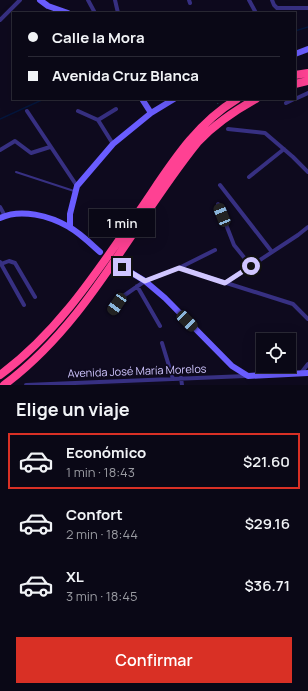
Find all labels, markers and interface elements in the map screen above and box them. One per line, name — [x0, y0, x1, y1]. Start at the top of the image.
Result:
text: Calle la Mora — [52, 27, 145, 48]
text: Avenida Cruz Blanca — [52, 65, 199, 86]
car — [212, 202, 232, 228]
callout: 1 min — [89, 209, 155, 237]
text: 1 min — [107, 214, 138, 232]
route start — [242, 257, 260, 275]
route end — [113, 258, 131, 276]
car — [105, 291, 129, 317]
car — [174, 308, 200, 334]
map controls — [256, 333, 296, 373]
button: locate — [256, 333, 296, 373]
street label: Avenida José María Morelos — [67, 361, 207, 380]
text: Elige un viaje — [16, 397, 130, 421]
text: Económico — [66, 442, 146, 463]
icon: car — [18, 443, 54, 479]
text: $21.60 — [243, 451, 290, 472]
text: 1 min · 18:43 — [66, 463, 135, 481]
text: Confort — [66, 504, 123, 525]
icon: car — [18, 505, 54, 541]
text: $29.16 — [245, 513, 290, 534]
text: 2 min · 18:44 — [66, 525, 138, 543]
text: XL — [66, 566, 84, 587]
icon: car — [18, 567, 54, 603]
text: $36.71 — [244, 575, 290, 596]
text: 3 min · 18:45 — [66, 587, 137, 605]
button: Confirmar — [16, 637, 292, 683]

